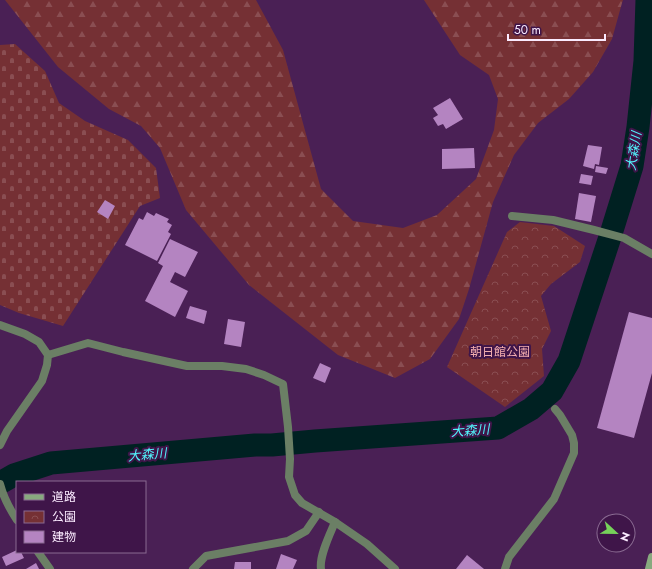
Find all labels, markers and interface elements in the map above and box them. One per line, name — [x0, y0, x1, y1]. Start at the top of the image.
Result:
scale bar — [508, 16, 605, 42]
text: 50 m — [514, 21, 541, 39]
water label: 大森川 — [621, 128, 646, 172]
park label: 朝日館公園 — [470, 343, 530, 361]
water label: 大森川 — [450, 420, 492, 441]
water label: 大森川 — [127, 443, 169, 466]
legend — [16, 481, 146, 553]
text: 道路 — [52, 488, 76, 506]
text: 公園 — [52, 508, 76, 526]
north arrow — [596, 513, 636, 553]
text: 建物 — [52, 528, 76, 546]
text: N — [616, 530, 634, 544]

